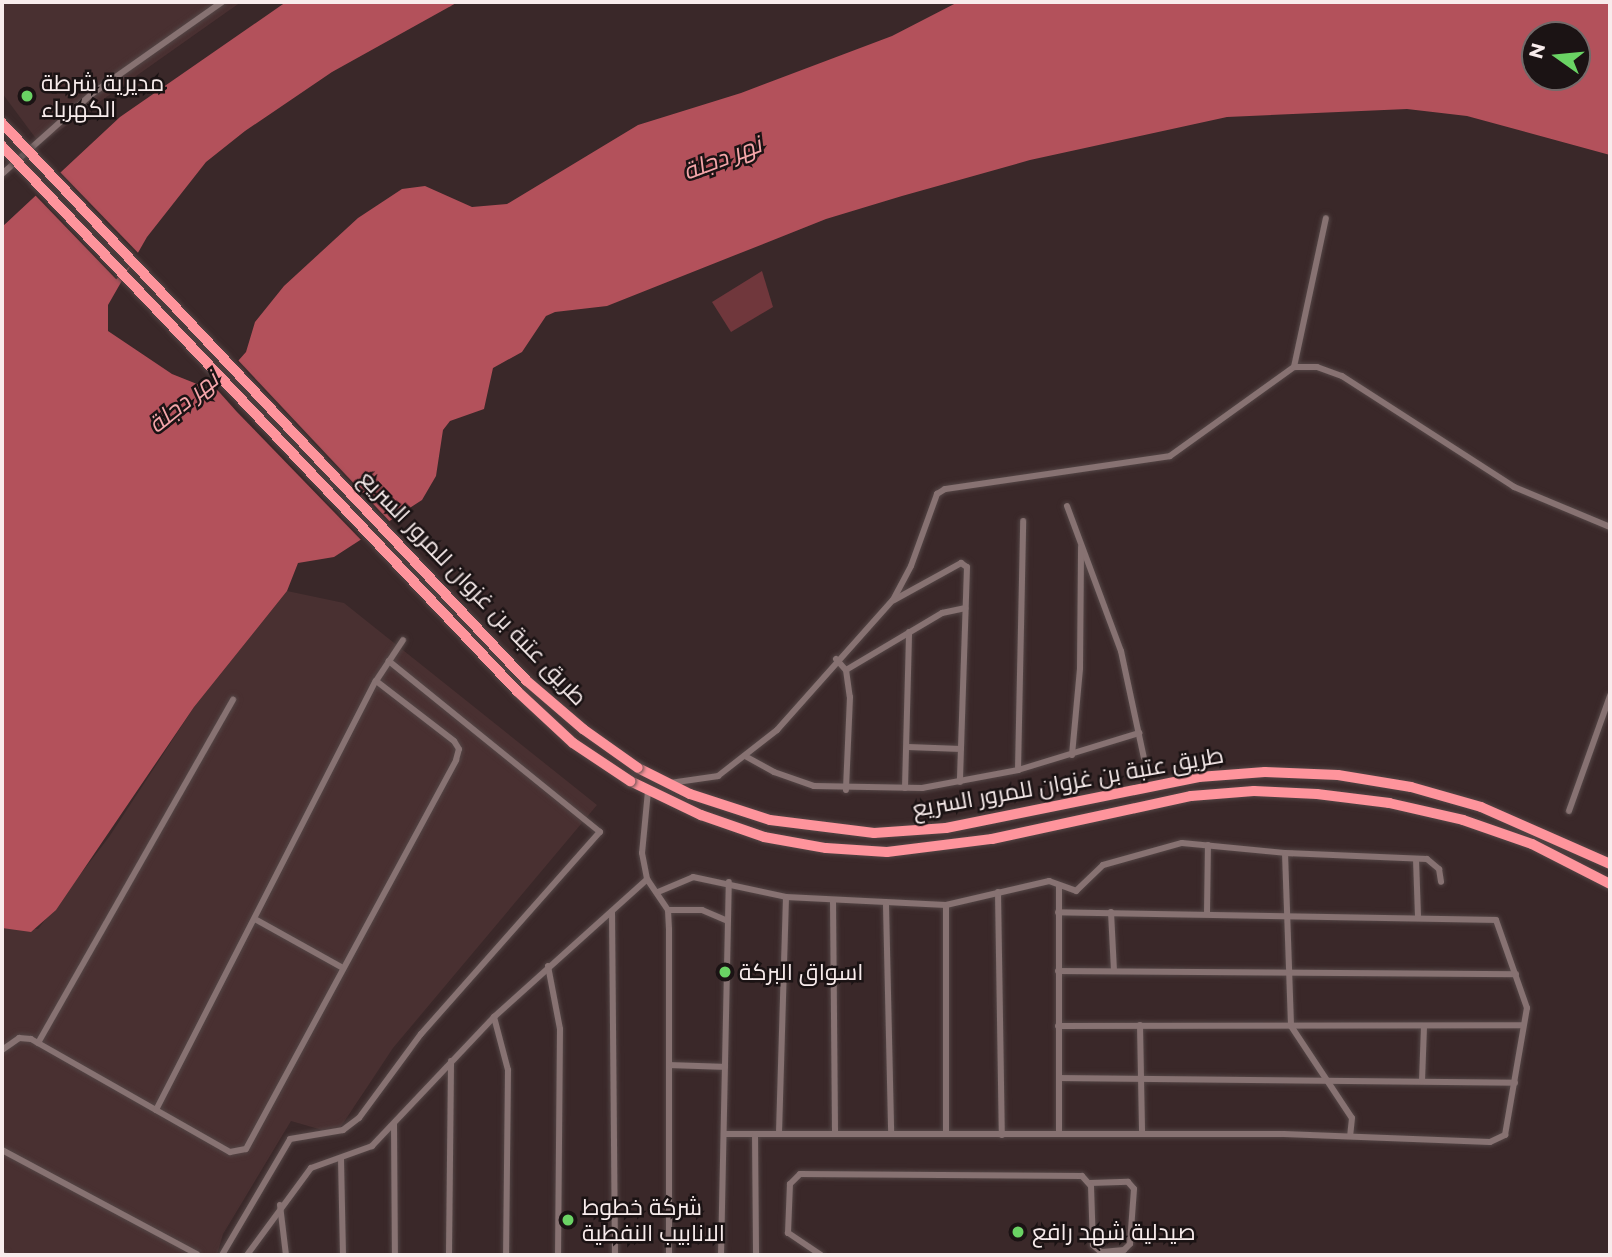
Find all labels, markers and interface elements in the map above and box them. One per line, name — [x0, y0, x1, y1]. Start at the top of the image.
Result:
north arrow — [1521, 21, 1591, 91]
text: N — [1524, 41, 1550, 61]
place label: مديرية شرطة الكهرباء — [41, 69, 164, 123]
marker: مديرية شرطة الكهرباء — [19, 88, 35, 104]
water label: نهر دجلة — [679, 130, 765, 186]
water label: نهر دجلة — [142, 365, 224, 439]
street label: طريق عتبة بن غزوان للمرور السريع — [353, 465, 593, 711]
street label: طريق عتبة بن غزوان للمرور السريع — [910, 741, 1226, 823]
place label: اسواق البركة — [739, 958, 863, 986]
marker: اسواق البركة — [717, 964, 733, 980]
place label: شركة خطوط الانابيب النفطية — [582, 1193, 725, 1247]
marker: شركة خطوط الانابيب النفطية — [560, 1212, 576, 1228]
place label: صيدلية شهد رافع — [1032, 1218, 1196, 1246]
marker: صيدلية شهد رافع — [1010, 1224, 1026, 1240]

